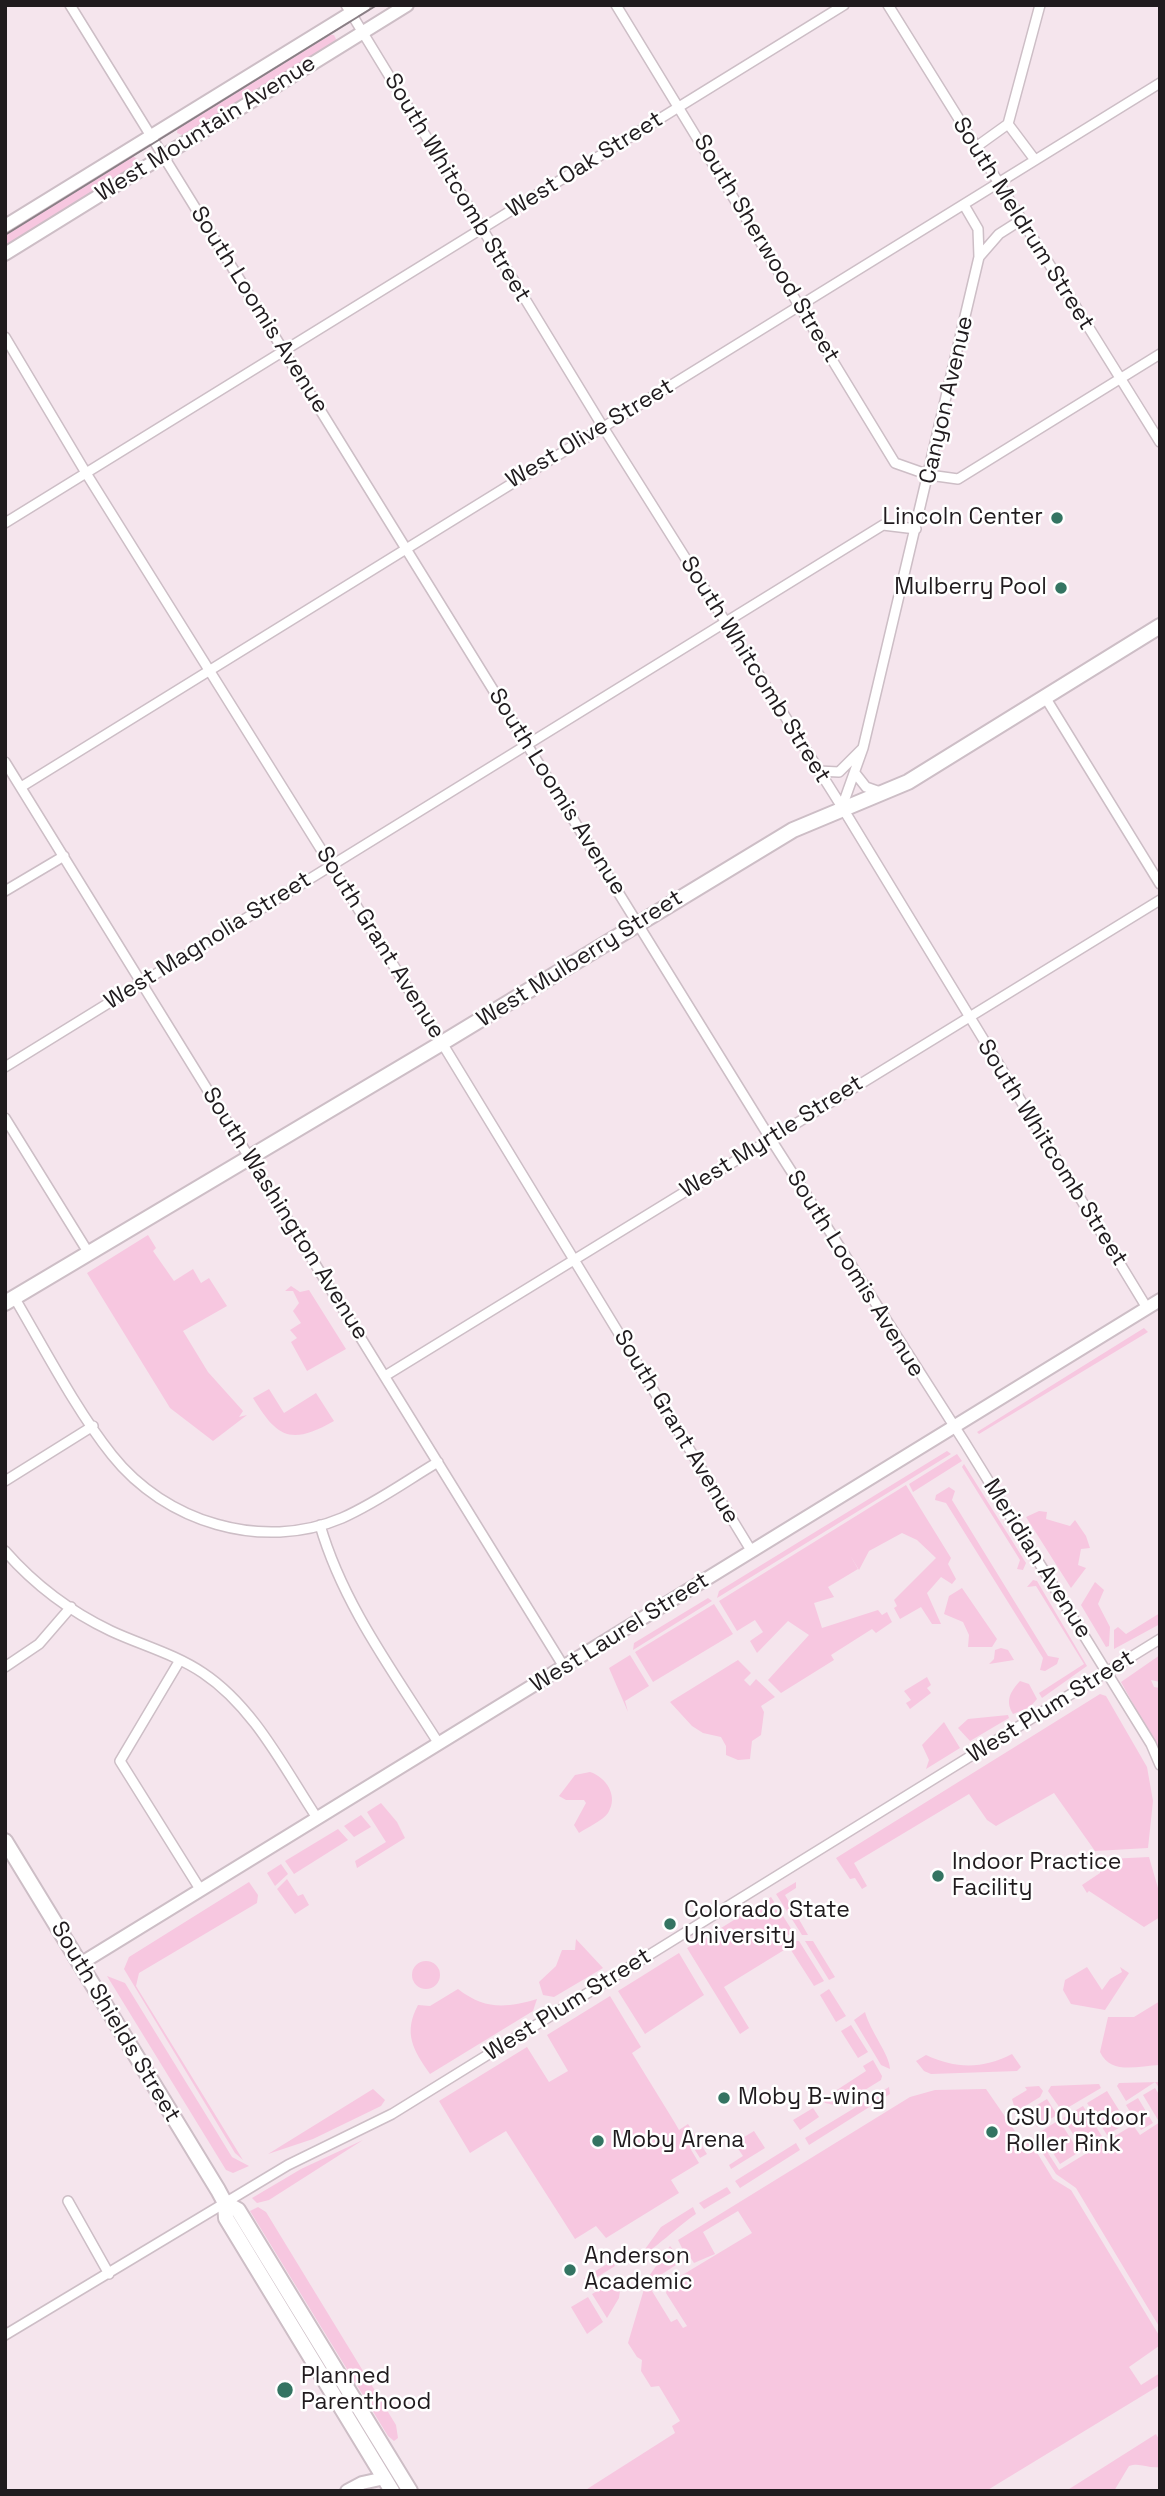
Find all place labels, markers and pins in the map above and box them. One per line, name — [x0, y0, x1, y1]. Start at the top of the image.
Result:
place label: Lincoln Center — [882, 504, 1043, 532]
marker: Lincoln Center — [1049, 510, 1065, 526]
place label: Mulberry Pool — [894, 574, 1047, 602]
marker: Mulberry Pool — [1053, 580, 1069, 596]
place label: Indoor Practice Facility — [952, 1849, 1121, 1903]
marker: Indoor Practice Facility — [930, 1868, 946, 1884]
place label: Colorado State University — [684, 1897, 850, 1951]
marker: Colorado State University — [662, 1916, 678, 1932]
place label: Moby B-wing — [738, 2084, 885, 2112]
marker: Moby B-wing — [716, 2090, 732, 2106]
place label: CSU Outdoor Roller Rink — [1006, 2105, 1148, 2159]
marker: CSU Outdoor Roller Rink — [984, 2124, 1000, 2140]
place label: Moby Arena — [612, 2127, 745, 2155]
marker: Moby Arena — [590, 2133, 606, 2149]
place label: Anderson Academic — [584, 2243, 693, 2297]
marker: Anderson Academic — [562, 2262, 578, 2278]
place label: Planned Parenthood — [301, 2363, 431, 2417]
marker: Planned Parenthood — [275, 2380, 295, 2400]

